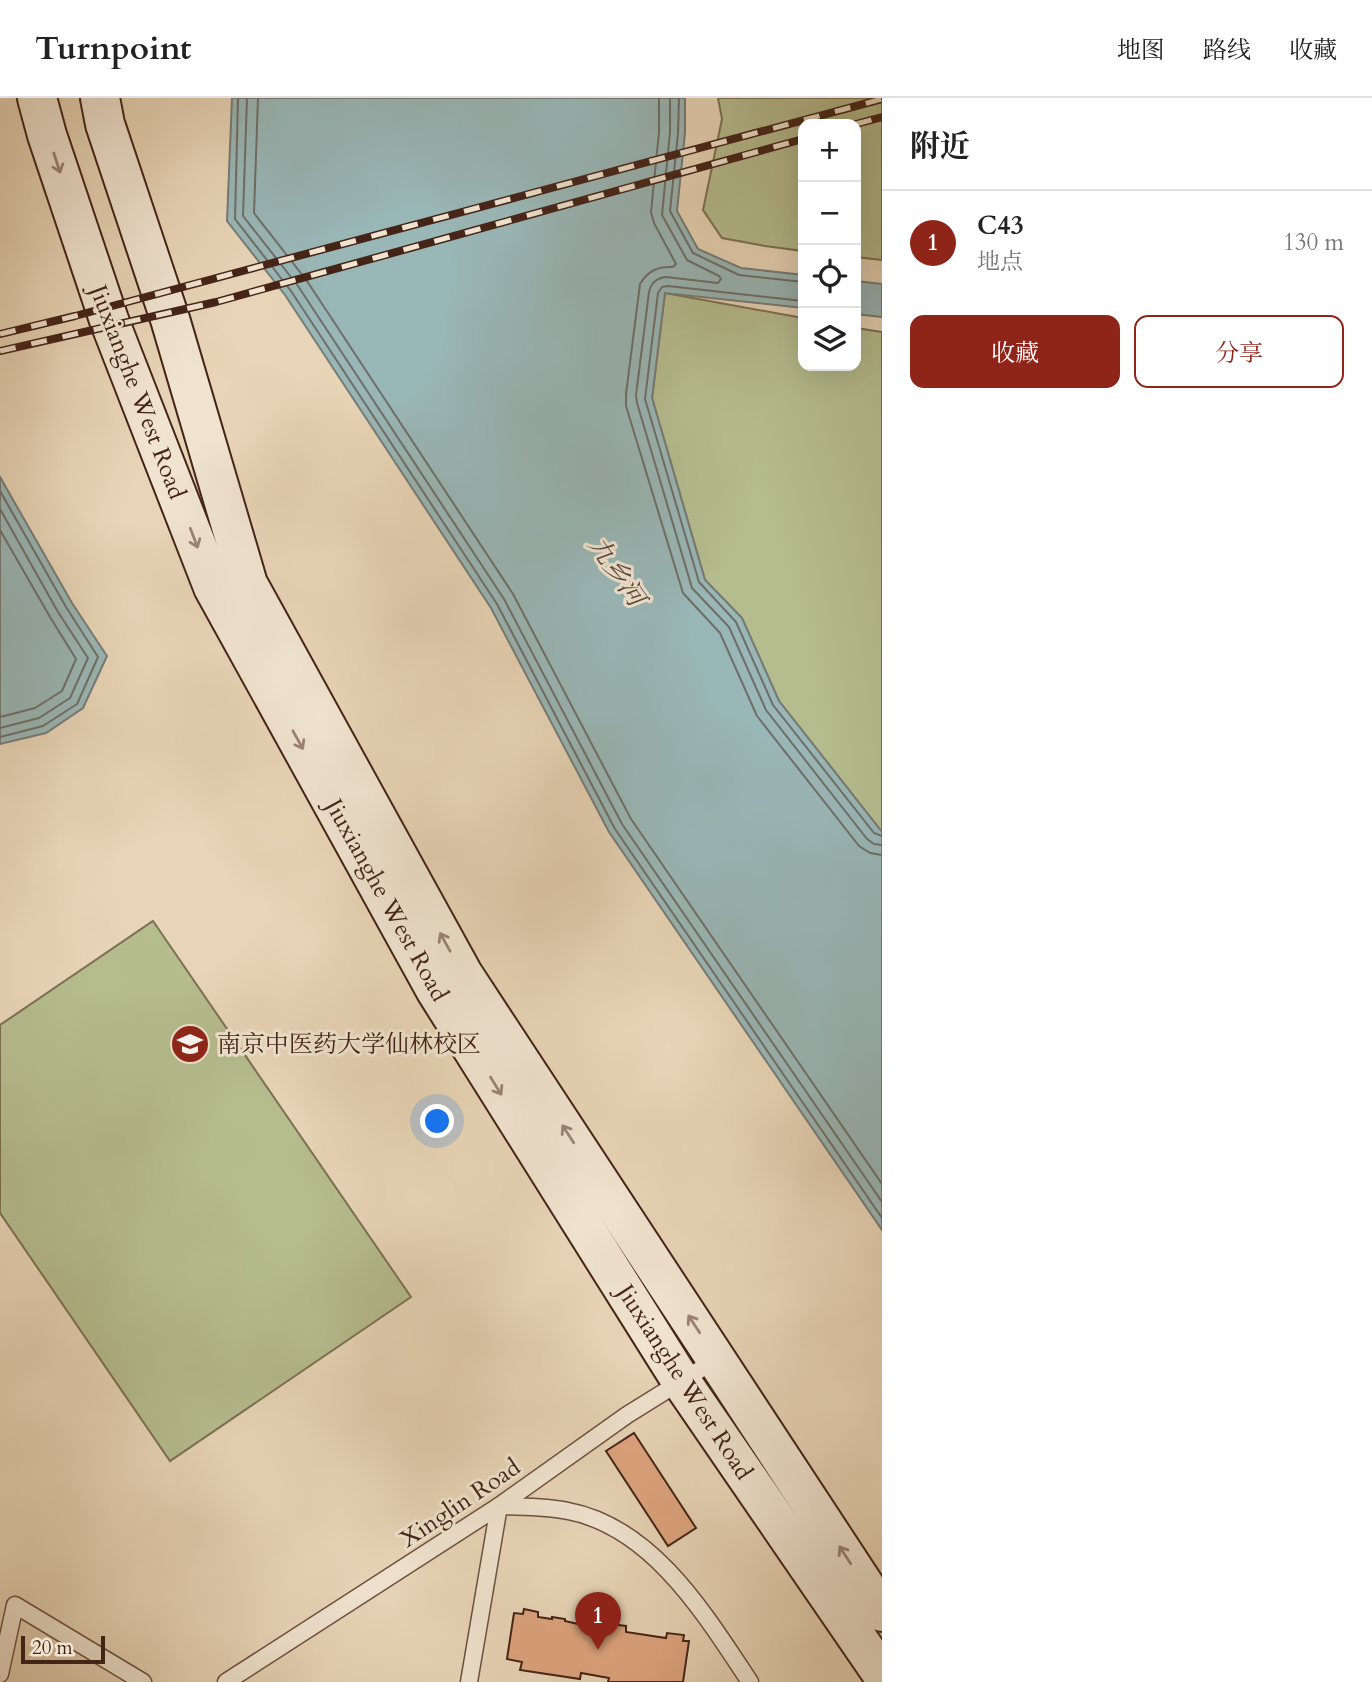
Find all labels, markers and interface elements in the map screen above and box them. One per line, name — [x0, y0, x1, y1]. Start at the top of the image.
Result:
text: Turnpoint — [35, 26, 191, 71]
text: 地图 — [1117, 34, 1165, 67]
text: 路线 — [1203, 34, 1251, 67]
text: 收藏 — [1289, 34, 1337, 67]
map controls — [798, 119, 861, 371]
button: + — [798, 119, 861, 182]
text: 附近 — [910, 126, 970, 167]
one-way arrow — [51, 152, 64, 174]
button: − — [798, 182, 861, 245]
text: C43 — [977, 208, 1024, 243]
text: 1 — [927, 227, 939, 258]
text: 130 m — [1283, 227, 1344, 258]
button: locate — [798, 245, 861, 308]
text: 地点 — [977, 246, 1023, 277]
street label: Jiuxianghe West Road — [80, 278, 194, 504]
button: layers — [798, 308, 861, 371]
button: 收藏 — [910, 315, 1120, 388]
button: 分享 — [1134, 315, 1344, 388]
one-way arrow — [189, 526, 202, 548]
water label: 九乡河 — [580, 529, 656, 617]
one-way arrow — [292, 729, 305, 750]
street label: Jiuxianghe West Road — [316, 790, 456, 1008]
one-way arrow — [438, 933, 452, 953]
school or university icon: 南京中医药大学仙林校区 — [169, 1023, 211, 1065]
place label: 南京中医药大学仙林校区 — [217, 1028, 481, 1061]
one-way arrow — [489, 1076, 503, 1096]
your location — [420, 1104, 454, 1138]
one-way arrow — [561, 1125, 575, 1144]
street label: Jiuxianghe West Road — [607, 1276, 760, 1487]
one-way arrow — [686, 1314, 700, 1334]
street label: Xinglin Road — [394, 1451, 527, 1556]
one-way arrow — [837, 1546, 852, 1565]
pin: 1 — [575, 1592, 621, 1650]
scale bar — [21, 1633, 105, 1665]
text: 20 m — [32, 1635, 73, 1661]

